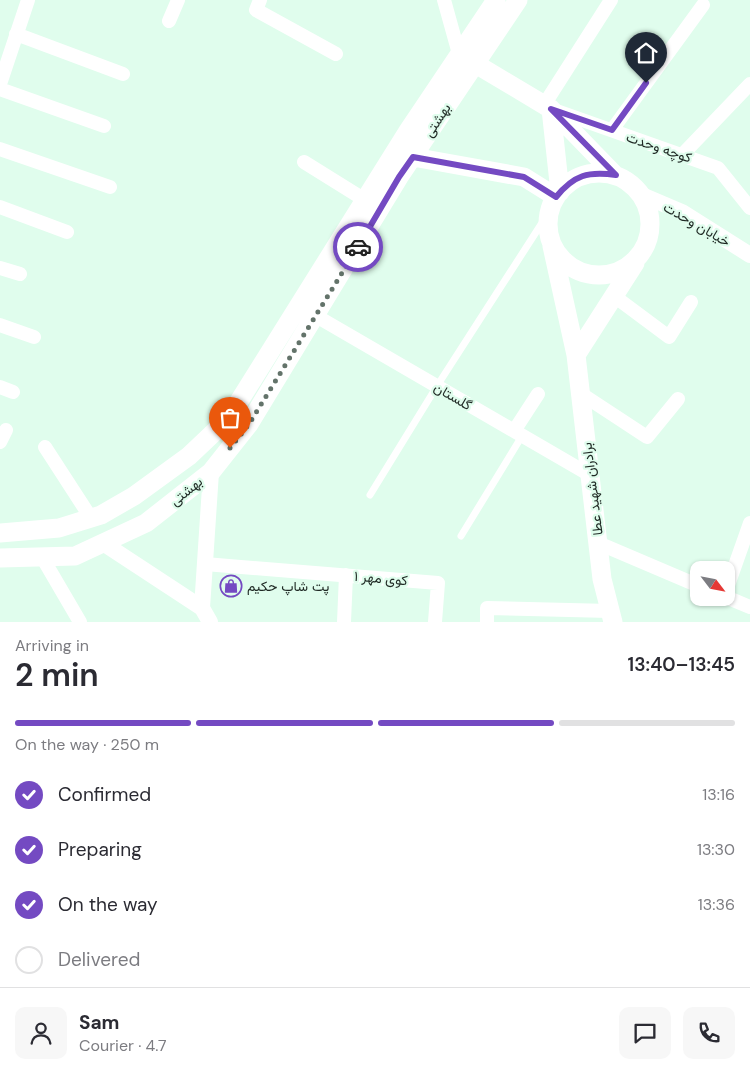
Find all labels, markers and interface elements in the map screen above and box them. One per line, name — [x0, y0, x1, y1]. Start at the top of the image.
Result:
pin — [625, 32, 667, 83]
icon: home — [632, 39, 660, 67]
street label: بهشتی — [419, 100, 455, 140]
street label: کوچه وحدت — [624, 127, 694, 168]
street label: خیابان وحدت — [660, 198, 734, 250]
courier — [333, 222, 383, 272]
icon: car — [344, 233, 372, 261]
street label: گلستان — [431, 378, 475, 414]
pin — [209, 397, 251, 448]
icon: bag — [216, 404, 244, 432]
street label: برادران شهید عطا — [577, 442, 607, 536]
street label: بهشتی — [166, 472, 206, 510]
north arrow — [690, 561, 735, 606]
map controls — [690, 561, 735, 606]
street label: کوی مهر ۱ — [353, 567, 409, 589]
shop icon: پت شاپ حکیم — [219, 574, 243, 598]
place label: پت شاپ حکیم — [247, 577, 329, 596]
text: Arriving in — [15, 635, 89, 656]
text: 13:40–13:45 — [628, 652, 735, 677]
text: 2 min — [15, 654, 99, 696]
text: On the way · 250 m — [15, 734, 159, 755]
icon: check — [15, 781, 43, 809]
text: Confirmed — [58, 782, 151, 807]
text: 13:16 — [702, 784, 735, 805]
icon: check — [15, 836, 43, 864]
text: Preparing — [58, 837, 142, 862]
text: 13:30 — [697, 839, 735, 860]
icon: check — [15, 891, 43, 919]
text: On the way — [58, 892, 158, 917]
text: 13:36 — [698, 894, 735, 915]
text: Delivered — [58, 947, 140, 972]
button: person — [15, 1007, 67, 1059]
button: chat — [619, 1007, 671, 1059]
button: phone — [683, 1007, 735, 1059]
text: Sam — [79, 1010, 120, 1035]
text: Courier · 4.7 — [79, 1035, 167, 1056]

